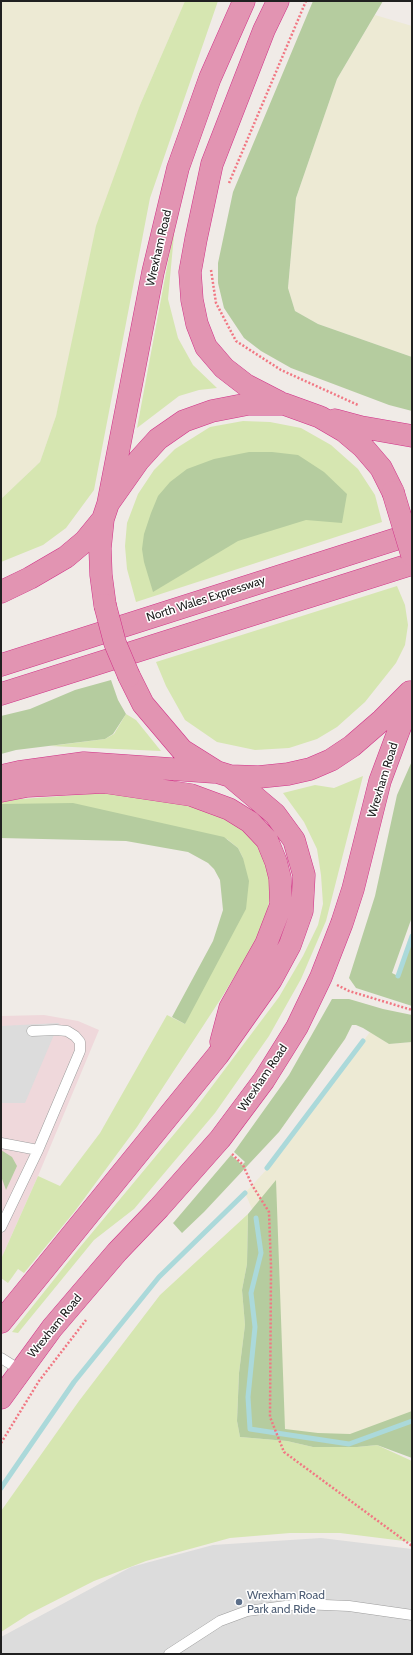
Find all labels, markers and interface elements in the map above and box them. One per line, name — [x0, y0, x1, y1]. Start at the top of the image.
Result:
street label: Wrexham Road — [143, 208, 175, 288]
street label: North Wales Expressway — [145, 573, 267, 625]
street label: Wrexham Road — [365, 741, 401, 819]
street label: Wrexham Road — [235, 1042, 291, 1114]
street label: Wrexham Road — [25, 1291, 85, 1361]
place label: Wrexham Road Park and Ride — [247, 1588, 325, 1616]
marker: Wrexham Road Park and Ride — [234, 1597, 244, 1607]

